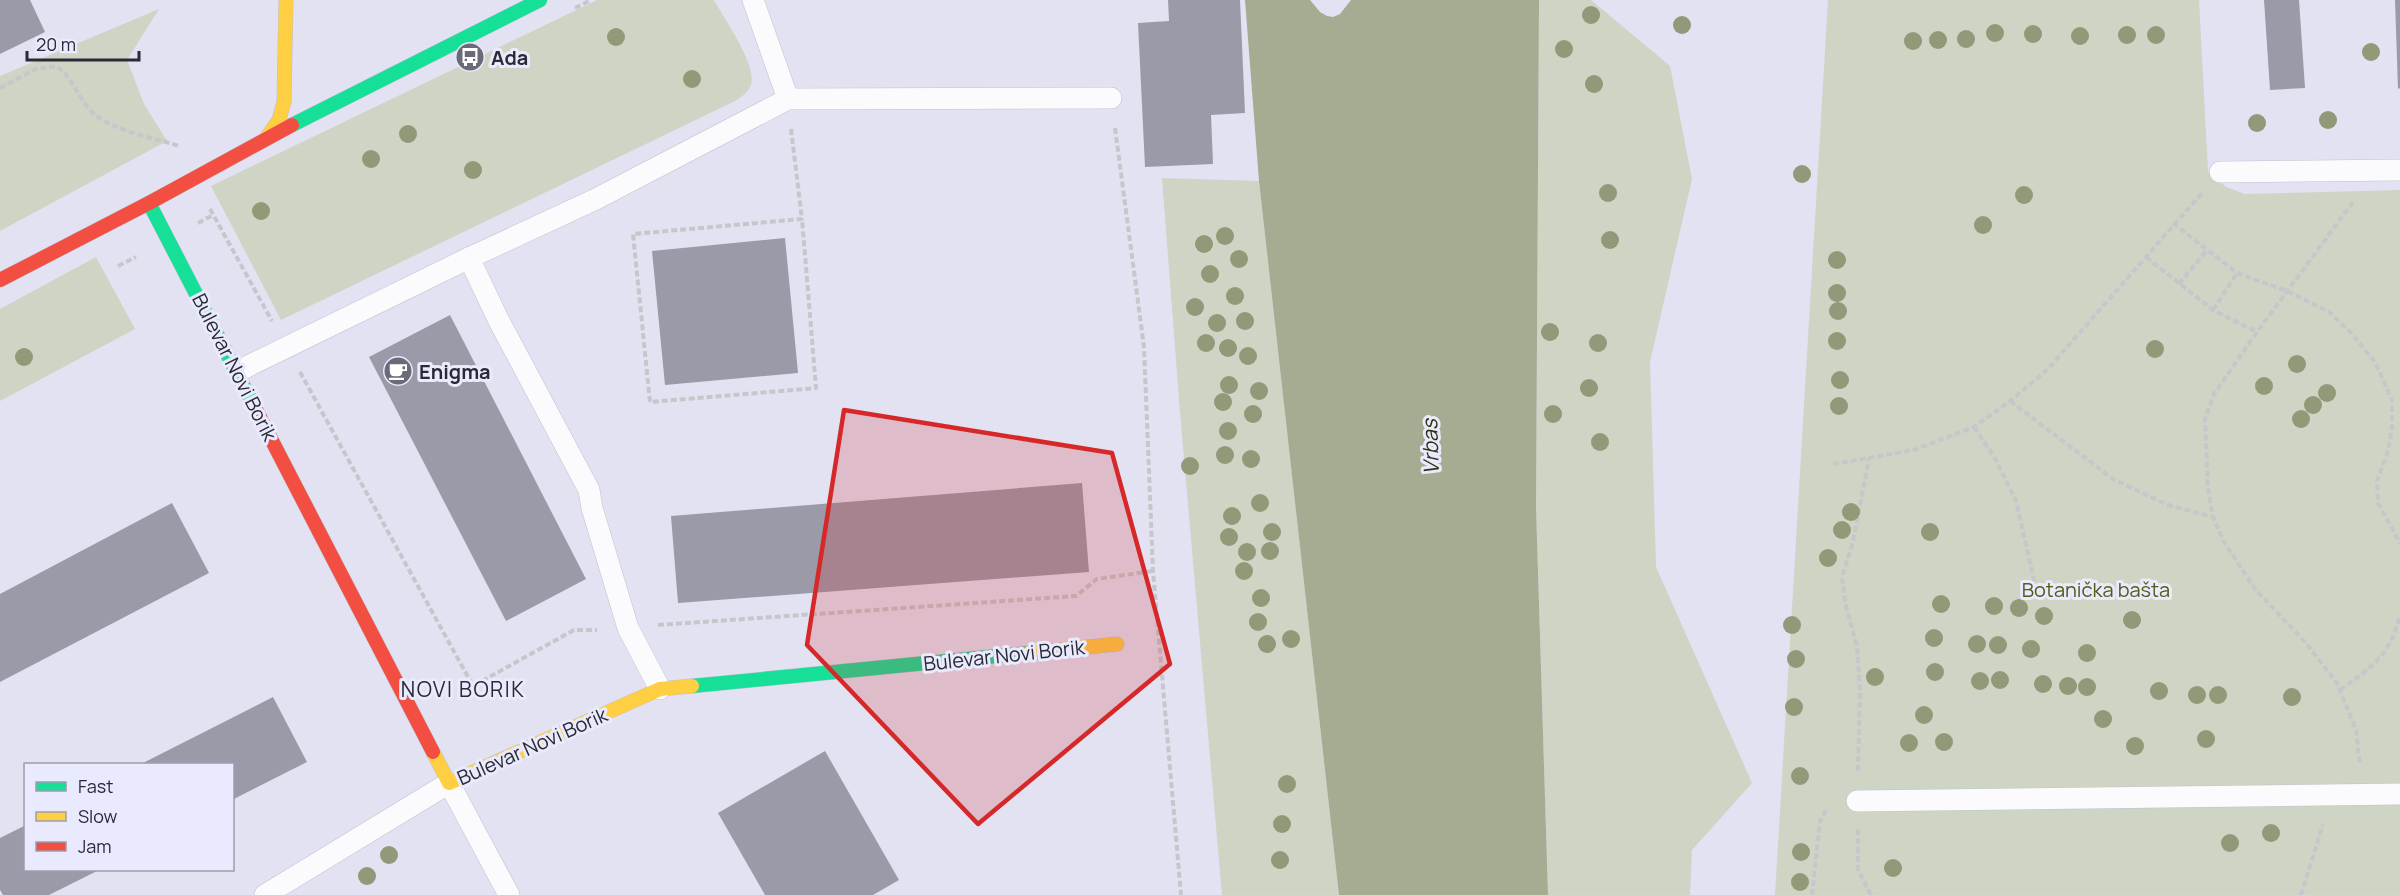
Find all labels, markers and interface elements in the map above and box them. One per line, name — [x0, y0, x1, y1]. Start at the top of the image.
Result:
scale bar — [27, 24, 140, 62]
text: 20 m — [36, 32, 76, 56]
bus stop icon: Ada — [454, 41, 486, 73]
place label: Ada — [491, 44, 528, 71]
street label: Bulevar Novi Borik — [186, 289, 284, 446]
cafe icon: Enigma — [382, 355, 414, 387]
place label: Enigma — [419, 358, 491, 385]
water label: Vrbas — [1415, 417, 1445, 475]
park label: Botanička bašta — [2022, 576, 2170, 603]
street label: Bulevar Novi Borik — [922, 633, 1087, 677]
district label: NOVI BORIK — [401, 675, 525, 703]
street label: Bulevar Novi Borik — [453, 700, 612, 791]
legend — [24, 763, 234, 871]
text: Fast — [78, 774, 113, 798]
text: Slow — [78, 804, 118, 828]
text: Jam — [78, 834, 112, 858]

